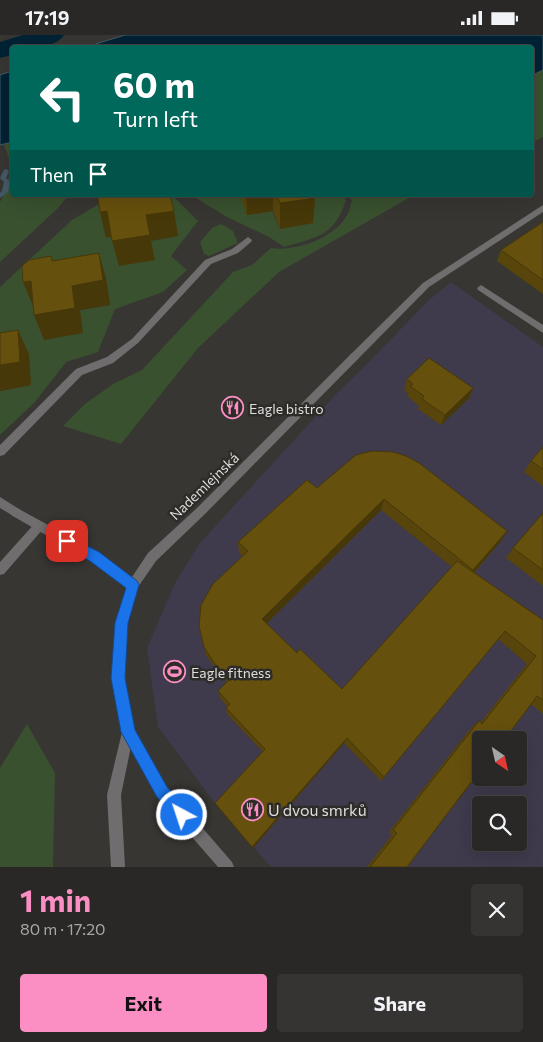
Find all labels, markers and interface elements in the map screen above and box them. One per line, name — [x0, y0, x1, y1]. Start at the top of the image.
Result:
text: 17:19 — [25, 6, 69, 29]
text: 60 m — [113, 62, 195, 105]
icon: left — [30, 65, 95, 130]
text: Turn left — [113, 105, 198, 132]
icon: arrive — [84, 160, 112, 188]
text: Then — [30, 163, 74, 186]
restaurant icon: Eagle bistro — [221, 396, 245, 420]
place label: Eagle bistro — [249, 400, 324, 417]
street label: Nademlejnská — [166, 449, 242, 523]
pin — [46, 520, 88, 562]
icon: arrive — [53, 527, 81, 555]
sports icon: Eagle fitness — [163, 660, 187, 684]
place label: Eagle fitness — [191, 664, 271, 681]
north arrow — [472, 731, 528, 786]
map controls — [472, 731, 527, 851]
position arrow — [155, 788, 207, 840]
button: search — [472, 796, 527, 851]
restaurant icon: U dvou smrků — [240, 797, 264, 821]
place label: U dvou smrků — [268, 800, 367, 819]
text: 1 min — [20, 881, 91, 918]
button: close — [471, 884, 523, 936]
text: 80 m · 17:20 — [20, 919, 105, 938]
button: Exit — [20, 974, 267, 1032]
button: Share — [277, 974, 523, 1032]

